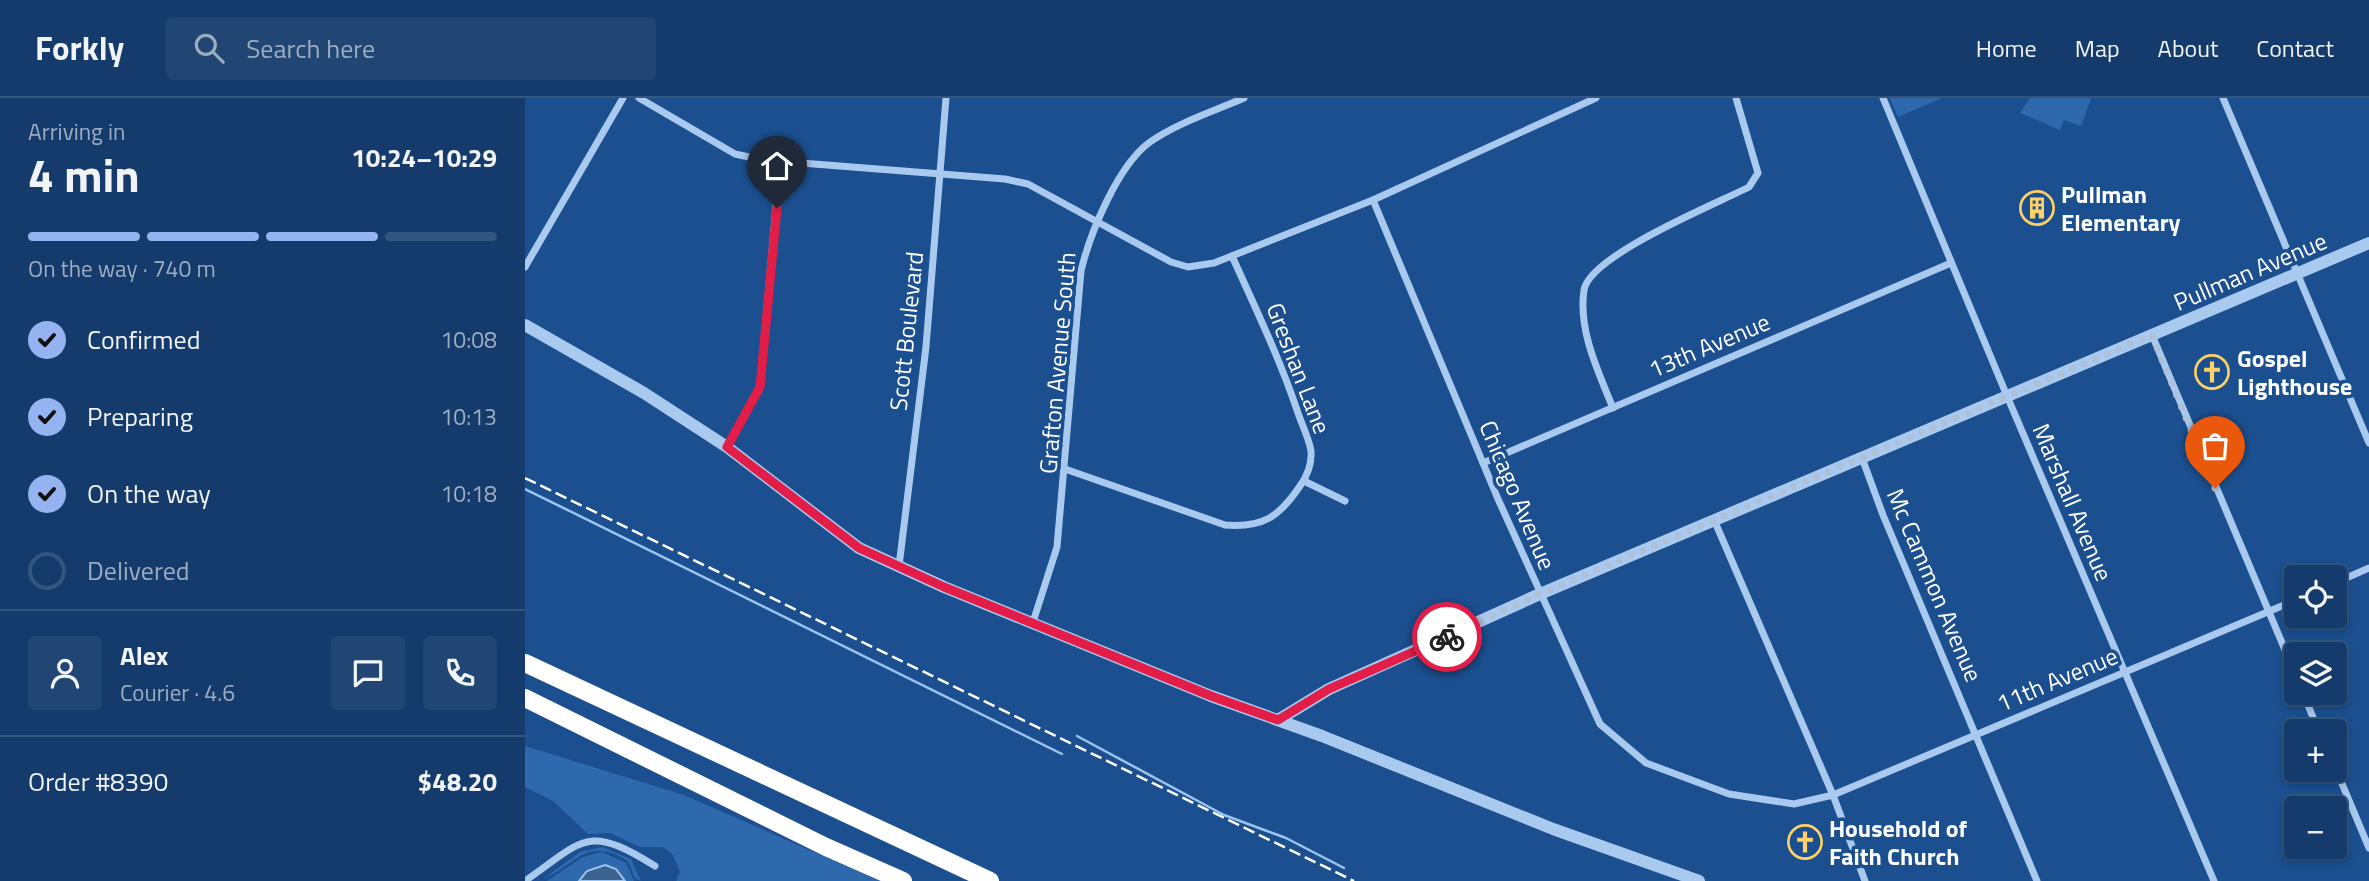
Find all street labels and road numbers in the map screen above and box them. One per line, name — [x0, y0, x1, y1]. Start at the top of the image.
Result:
street label: Pullman Avenue — [2168, 223, 2332, 319]
street label: Scott Boulevard — [880, 250, 932, 412]
street label: Grafton Avenue South — [1029, 251, 1085, 475]
street label: Greshan Lane — [1258, 297, 1340, 439]
street label: 13th Avenue — [1643, 303, 1775, 387]
street label: Chicago Avenue — [1470, 415, 1566, 575]
street label: Marshall Avenue — [2024, 418, 2122, 586]
street label: Mc Cammon Avenue — [1878, 483, 1992, 687]
street label: 11th Avenue — [1991, 637, 2123, 721]

